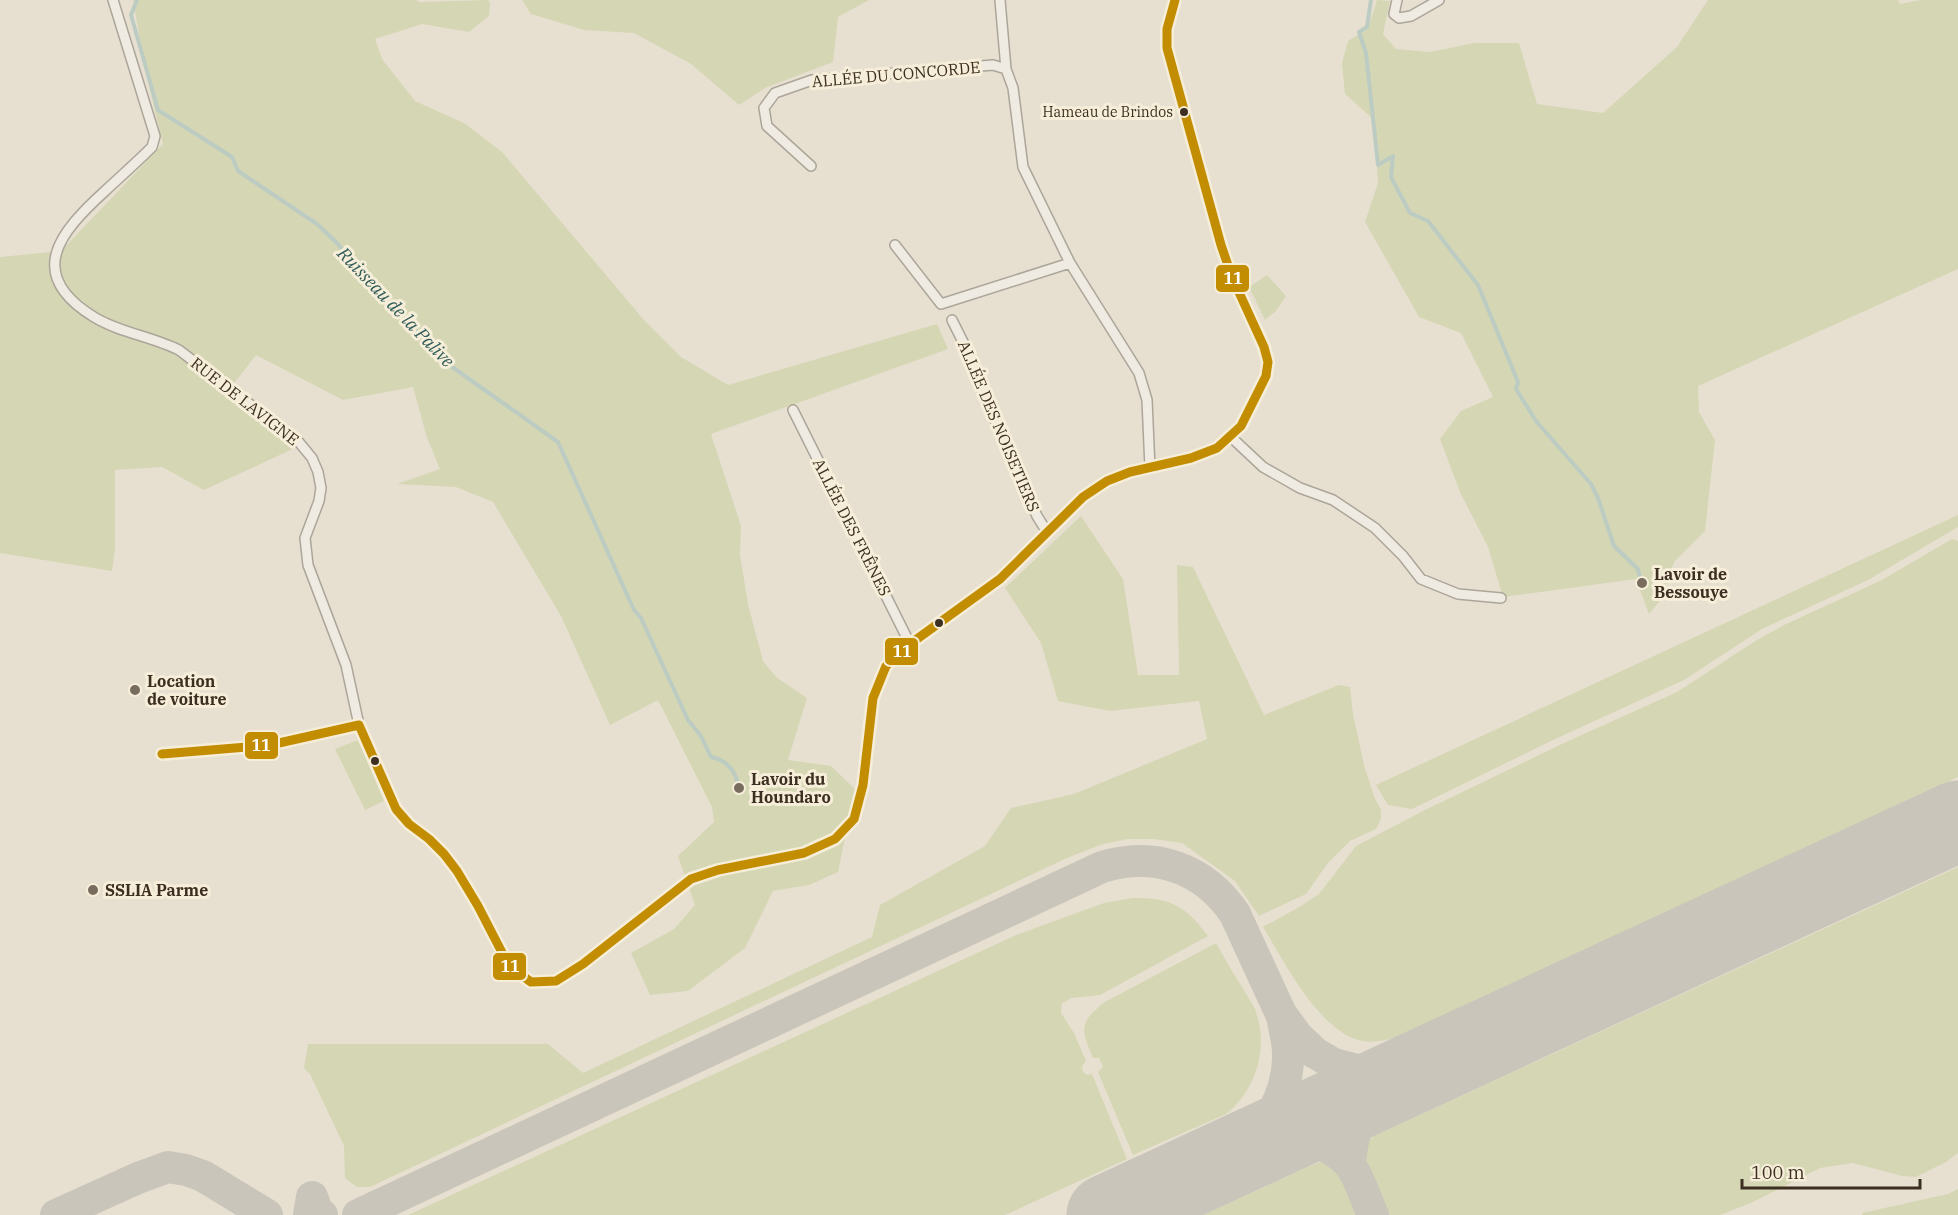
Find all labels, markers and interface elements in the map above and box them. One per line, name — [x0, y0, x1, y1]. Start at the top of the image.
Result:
street label: ALLÉE DU CONCORDE — [811, 56, 981, 91]
place label: Hameau de Brindos — [1042, 103, 1173, 121]
marker: Hameau de Brindos — [1178, 106, 1190, 118]
water label: Ruisseau de la Palive — [332, 241, 459, 372]
line badge: 11 — [1215, 264, 1250, 293]
text: 11 — [1223, 268, 1243, 288]
street label: ALLÉE DES NOISETIERS — [954, 337, 1045, 515]
street label: RUE DE LAVIGNE — [187, 353, 303, 449]
street label: ALLÉE DES FRÊNES — [809, 454, 896, 599]
place label: Lavoir de Bessouye — [1654, 564, 1728, 602]
marker: Lavoir de Bessouye — [1635, 576, 1649, 590]
unlabelled marker — [933, 617, 945, 629]
line badge: 11 — [884, 637, 919, 666]
text: 11 — [892, 641, 912, 661]
place label: Location de voiture — [147, 671, 227, 709]
marker: Location de voiture — [128, 683, 142, 697]
line badge: 11 — [244, 731, 279, 760]
text: 11 — [251, 735, 271, 755]
unlabelled marker — [369, 755, 381, 767]
place label: Lavoir du Houndaro — [751, 769, 831, 807]
marker: Lavoir du Houndaro — [732, 781, 746, 795]
place label: SSLIA Parme — [105, 880, 208, 900]
marker: SSLIA Parme — [86, 883, 100, 897]
line badge: 11 — [492, 952, 527, 981]
text: 11 — [500, 956, 520, 976]
scale bar — [1742, 1152, 1920, 1190]
text: 100 m — [1751, 1161, 1805, 1184]

